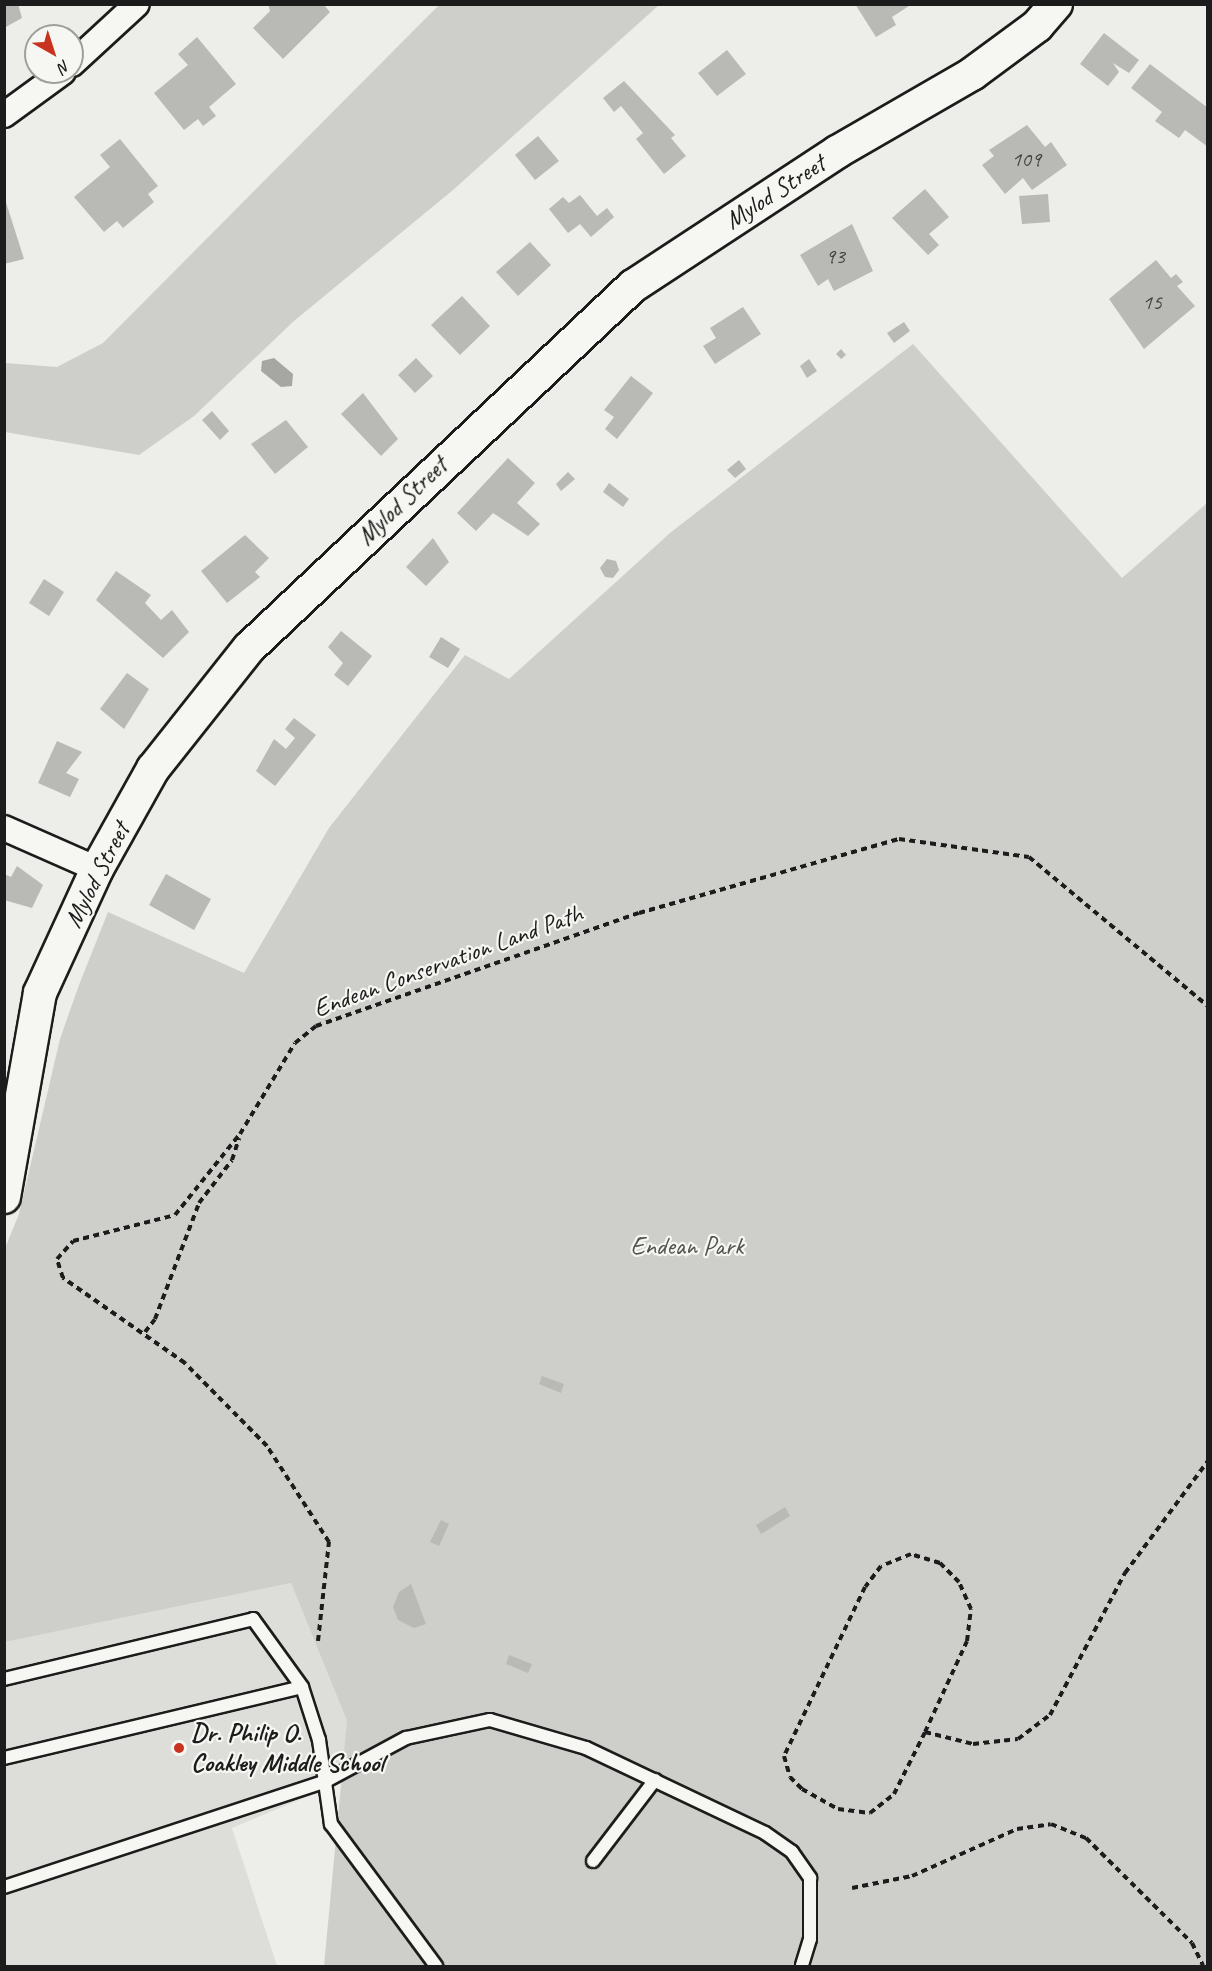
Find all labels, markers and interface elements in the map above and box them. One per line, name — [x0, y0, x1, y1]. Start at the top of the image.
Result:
north arrow — [24, 24, 84, 84]
text: N — [54, 56, 74, 77]
house number: 109 — [1011, 147, 1041, 173]
street label: Mylod Street — [719, 148, 831, 236]
house number: 93 — [825, 244, 845, 270]
house number: 15 — [1142, 290, 1162, 316]
street label: Mylod Street — [350, 450, 454, 552]
street label: Mylod Street — [57, 817, 137, 933]
street label: Endean Conservation Land Path — [308, 897, 588, 1025]
park label: Endean Park — [630, 1230, 744, 1262]
place label: Dr. Philip O. Coakley Middle School — [191, 1717, 384, 1778]
marker: Dr. Philip O. Coakley Middle School — [172, 1741, 186, 1755]

